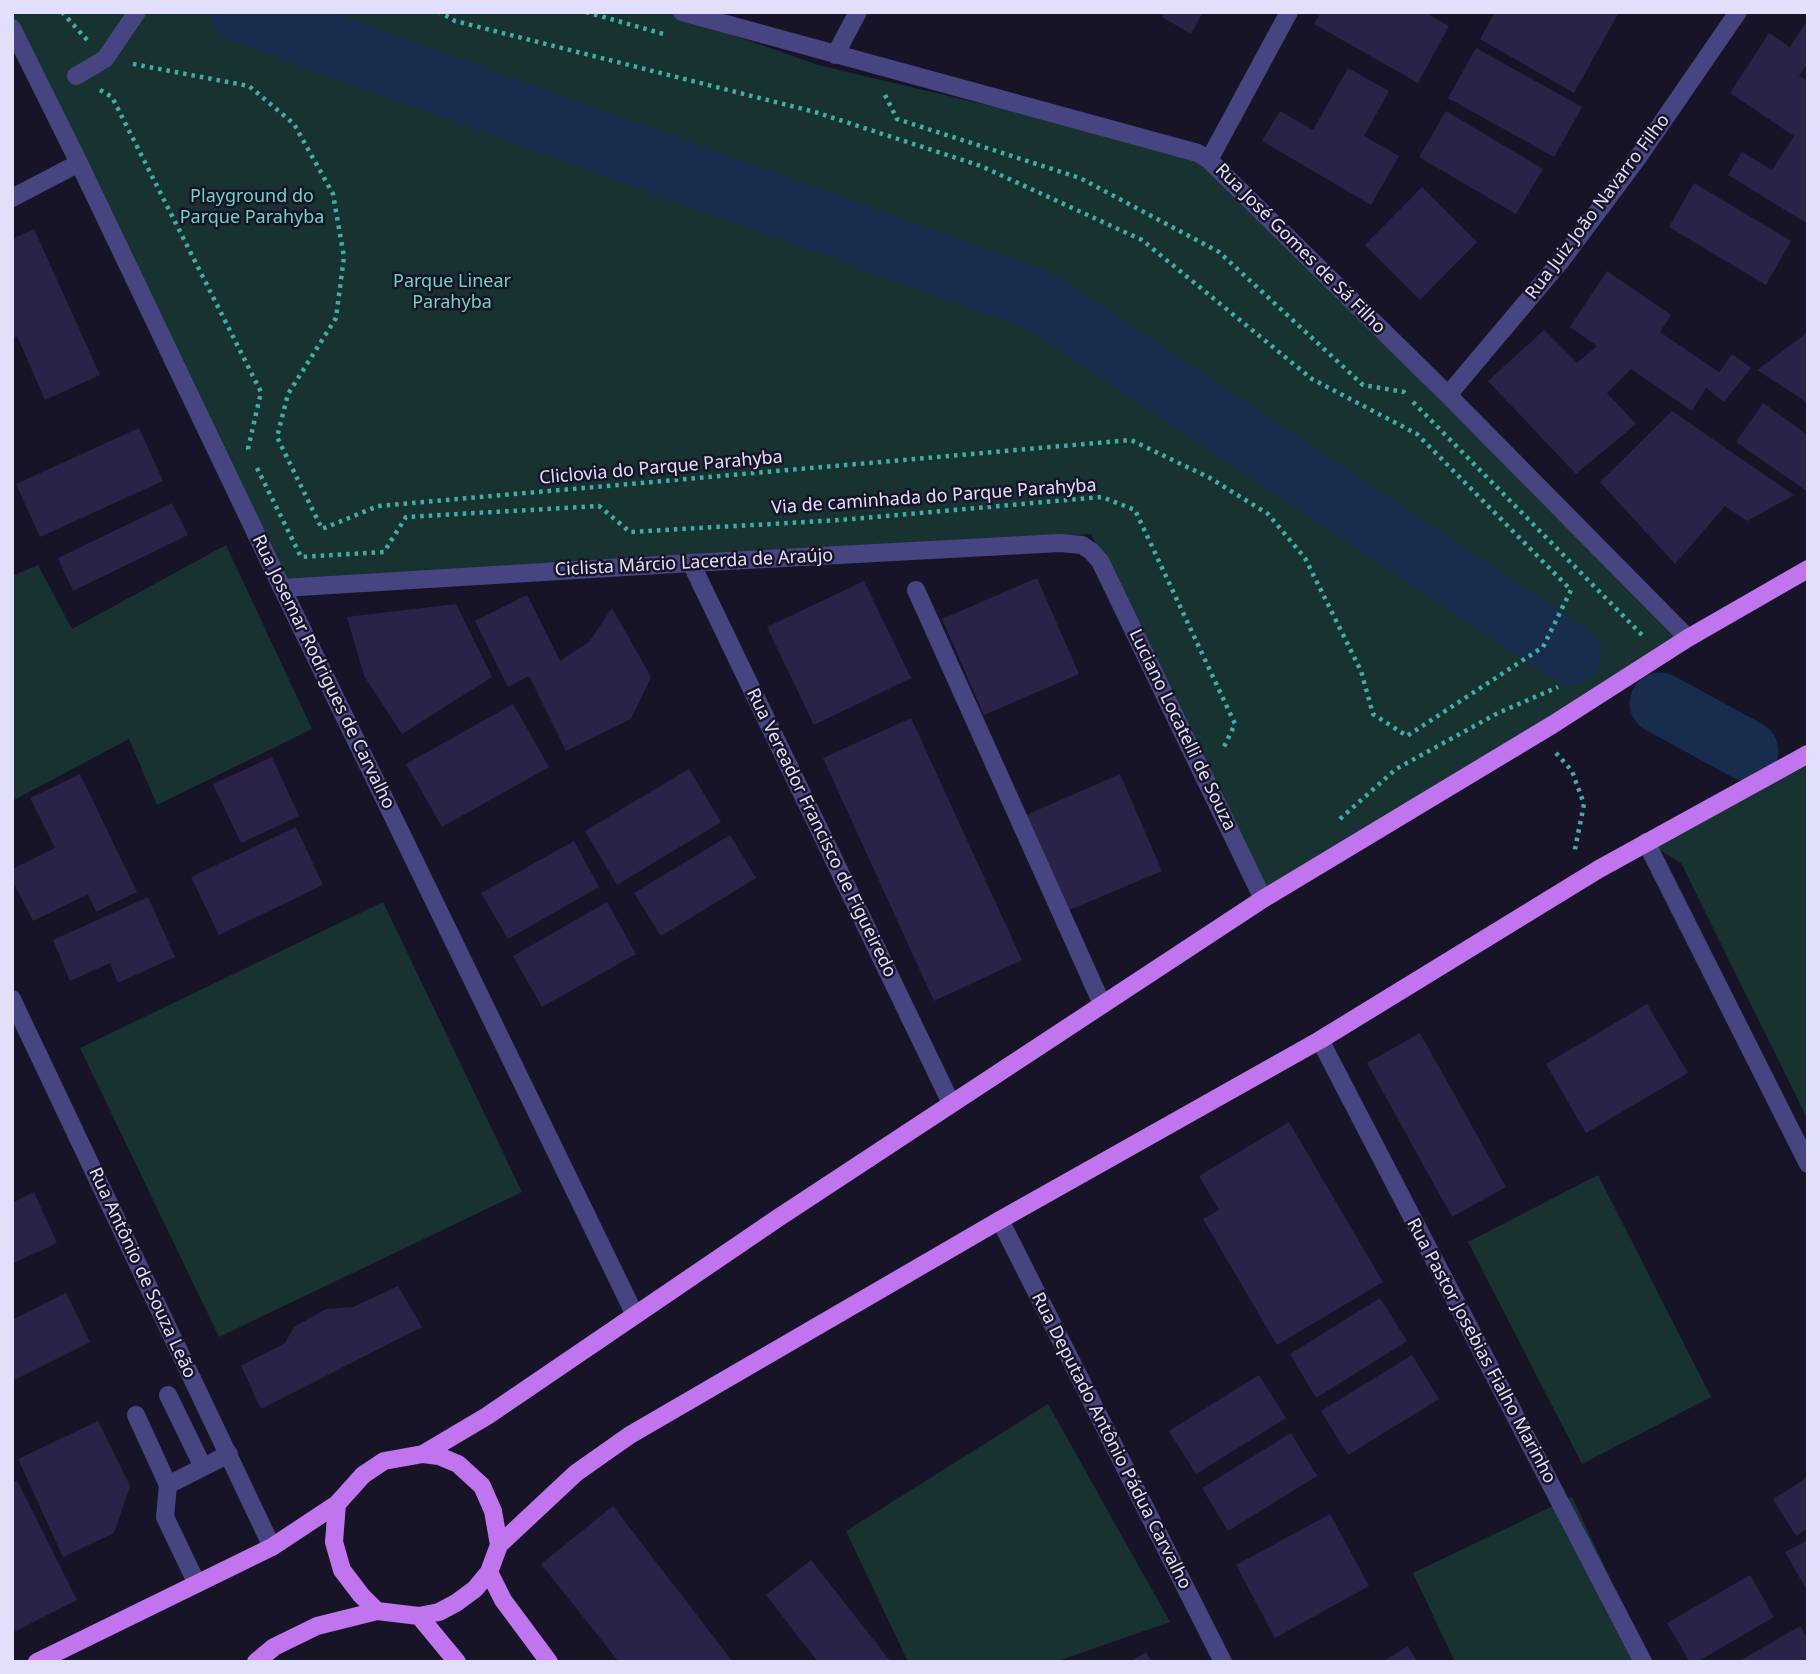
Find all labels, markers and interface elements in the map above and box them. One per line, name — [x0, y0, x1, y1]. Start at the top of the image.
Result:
street label: Rua Juiz João Navarro Filho — [1521, 110, 1675, 304]
street label: Rua José Gomes de Sá Filho — [1210, 159, 1390, 339]
park label: Playground do Parque Parahyba — [180, 186, 324, 228]
park label: Parque Linear Parahyba — [393, 271, 511, 314]
street label: Cliclovia do Parque Parahyba — [538, 447, 784, 489]
street label: Via de caminhada do Parque Parahyba — [771, 475, 1097, 519]
street label: Rua Josemar Rodrigues de Carvalho — [247, 531, 399, 813]
street label: Ciclista Márcio Lacerda de Araújo — [554, 545, 834, 581]
street label: Luciano Locatelli de Souza — [1124, 626, 1240, 834]
street label: Rua Vereador Francisco de Figueiredo — [741, 685, 901, 981]
street label: Rua Antônio de Souza Leão — [84, 1164, 200, 1382]
street label: Rua Pastor Josebias Fialho Marinho — [1402, 1215, 1560, 1487]
street label: Rua Deputado Antônio Pádua Carvalho — [1026, 1289, 1196, 1593]

